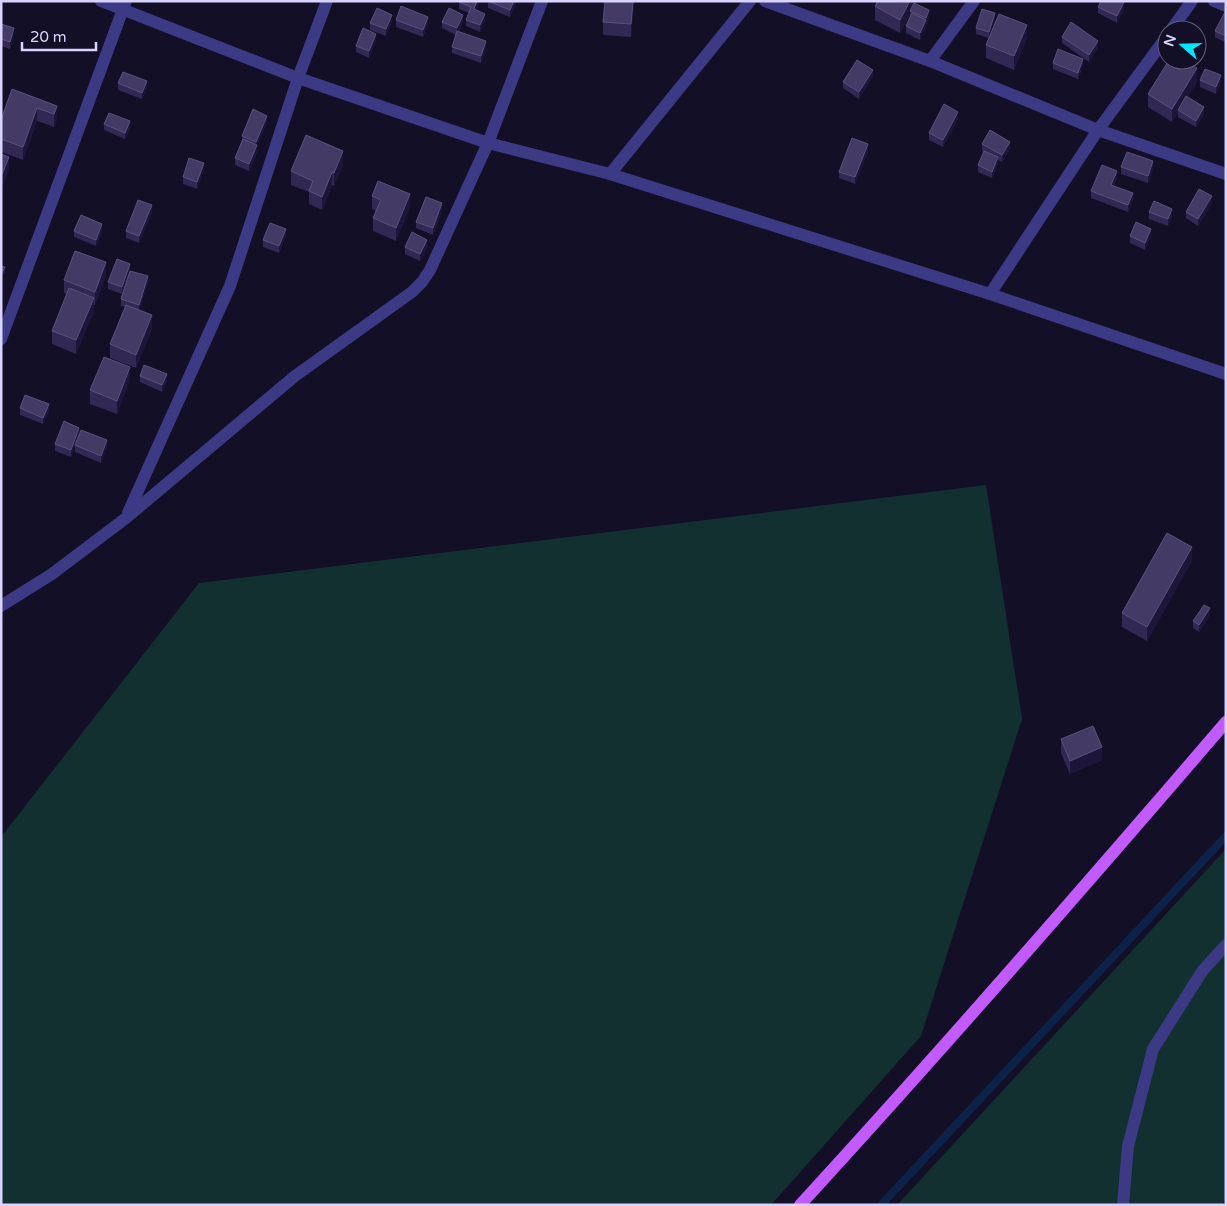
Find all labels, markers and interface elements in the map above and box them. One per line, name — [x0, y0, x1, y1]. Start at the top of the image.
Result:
scale bar — [22, 20, 96, 52]
north arrow — [1157, 20, 1207, 70]
text: 20 m — [30, 28, 67, 46]
text: N — [1160, 33, 1180, 49]

